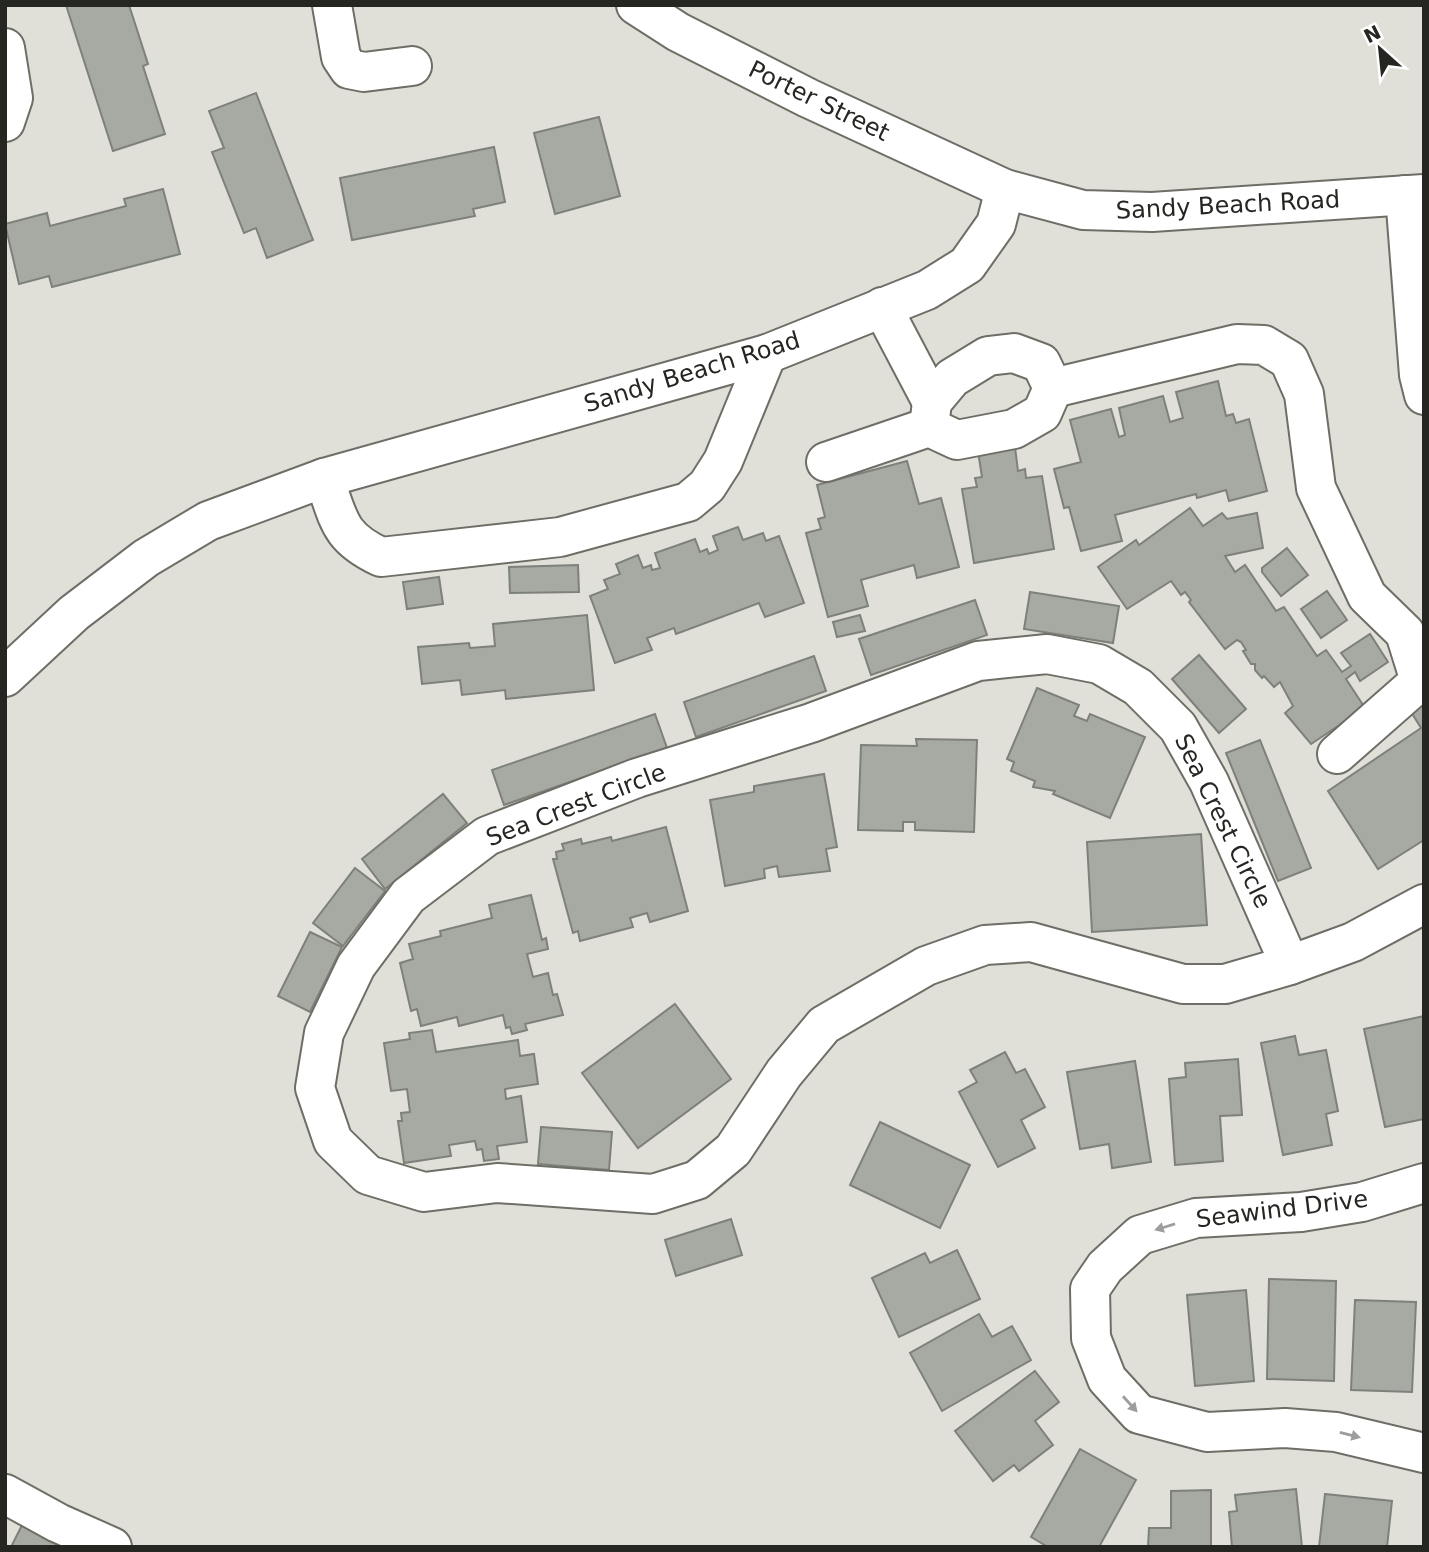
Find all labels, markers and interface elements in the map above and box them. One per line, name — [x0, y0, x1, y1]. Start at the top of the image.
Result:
north arrow — [1345, 14, 1415, 84]
text: N — [1360, 20, 1384, 47]
street label: Porter Street — [744, 55, 894, 147]
street label: Sandy Beach Road — [1115, 185, 1341, 225]
street label: Sandy Beach Road — [581, 326, 803, 418]
street label: Sea Crest Circle — [1169, 729, 1277, 913]
street label: Sea Crest Circle — [482, 758, 670, 852]
street label: Seawind Drive — [1194, 1185, 1370, 1233]
one-way arrow — [1154, 1222, 1175, 1233]
one-way arrow — [1122, 1395, 1138, 1412]
one-way arrow — [1340, 1430, 1362, 1441]

